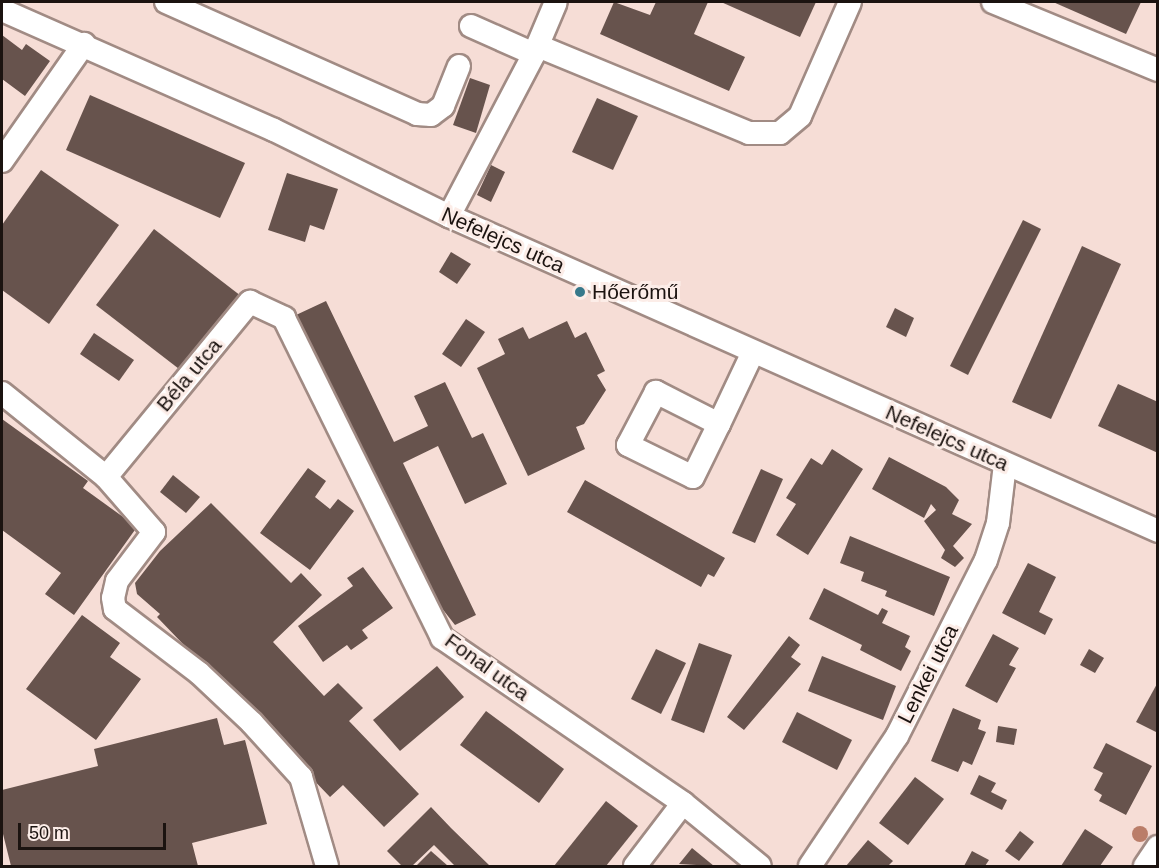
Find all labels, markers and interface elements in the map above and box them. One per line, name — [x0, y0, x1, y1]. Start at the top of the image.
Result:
street label: Nefelejcs utca — [438, 202, 568, 278]
place label: Hőerőmű — [592, 279, 678, 305]
marker: Hőerőmű — [573, 285, 587, 299]
street label: Béla utca — [151, 333, 227, 417]
street label: Nefelejcs utca — [882, 400, 1012, 476]
street label: Lenkei utca — [892, 620, 964, 728]
street label: Fonal utca — [440, 628, 534, 706]
scale bar — [21, 811, 170, 849]
text: 50 m — [29, 823, 69, 843]

